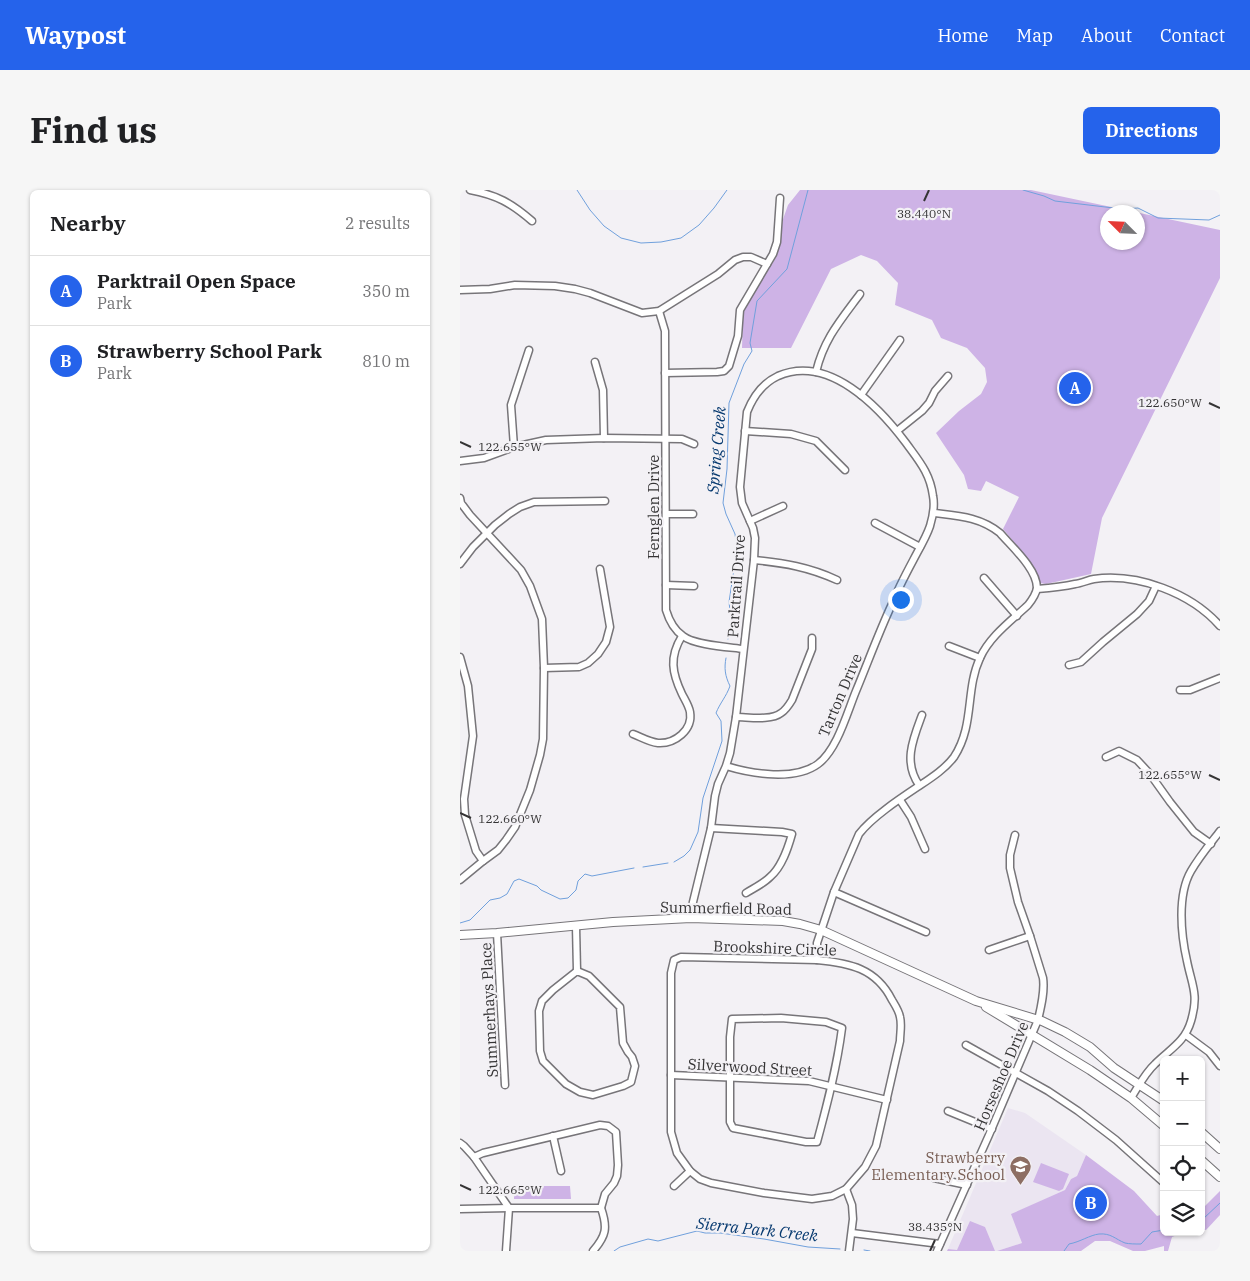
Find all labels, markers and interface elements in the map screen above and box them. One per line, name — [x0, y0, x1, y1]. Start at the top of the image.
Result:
text: Waypost — [25, 19, 126, 51]
text: Home — [937, 24, 989, 47]
text: Map — [1017, 24, 1053, 47]
text: About — [1081, 24, 1132, 47]
text: Contact — [1160, 24, 1225, 47]
text: Find us — [30, 107, 157, 153]
button: Directions — [1083, 107, 1220, 154]
north arrow — [1100, 205, 1145, 250]
text: 38.440°N — [897, 206, 951, 221]
text: Nearby — [50, 209, 126, 237]
text: 2 results — [345, 213, 410, 233]
text: Parktrail Open Space — [97, 269, 296, 293]
text: A — [60, 281, 72, 301]
text: 350 m — [362, 281, 410, 301]
text: Park — [97, 293, 132, 313]
text: Strawberry School Park — [97, 339, 322, 363]
text: B — [60, 351, 72, 371]
text: 810 m — [362, 351, 410, 371]
text: Park — [97, 363, 132, 383]
pin: A — [1059, 369, 1091, 407]
text: 122.650°W — [1138, 395, 1202, 410]
water label: Spring Creek — [702, 405, 730, 496]
text: 122.655°W — [478, 439, 542, 454]
street label: Fernglen Drive — [644, 455, 663, 559]
street label: Parktrail Drive — [723, 534, 749, 638]
your location — [888, 587, 914, 613]
street label: Tarton Drive — [814, 650, 866, 740]
text: 122.655°W — [1138, 767, 1202, 782]
text: 122.660°W — [478, 811, 542, 826]
street label: Summerfield Road — [660, 897, 792, 919]
street label: Brookshire Circle — [713, 936, 837, 960]
street label: Summerhays Place — [476, 942, 502, 1078]
street label: Horseshoe Drive — [969, 1018, 1033, 1134]
street label: Silverwood Street — [687, 1054, 813, 1080]
map controls — [1160, 1056, 1205, 1236]
button: + — [1160, 1056, 1205, 1101]
button: − — [1160, 1101, 1205, 1146]
button: locate — [1160, 1146, 1205, 1191]
place label: Strawberry Elementary School — [871, 1148, 1005, 1184]
school or university icon: Strawberry Elementary School — [1009, 1154, 1033, 1185]
text: 122.665°W — [478, 1182, 542, 1197]
pin: B — [1075, 1184, 1107, 1222]
button: layers — [1160, 1191, 1205, 1236]
water label: Sierra Park Creek — [694, 1213, 819, 1245]
text: 38.435°N — [908, 1219, 962, 1234]

